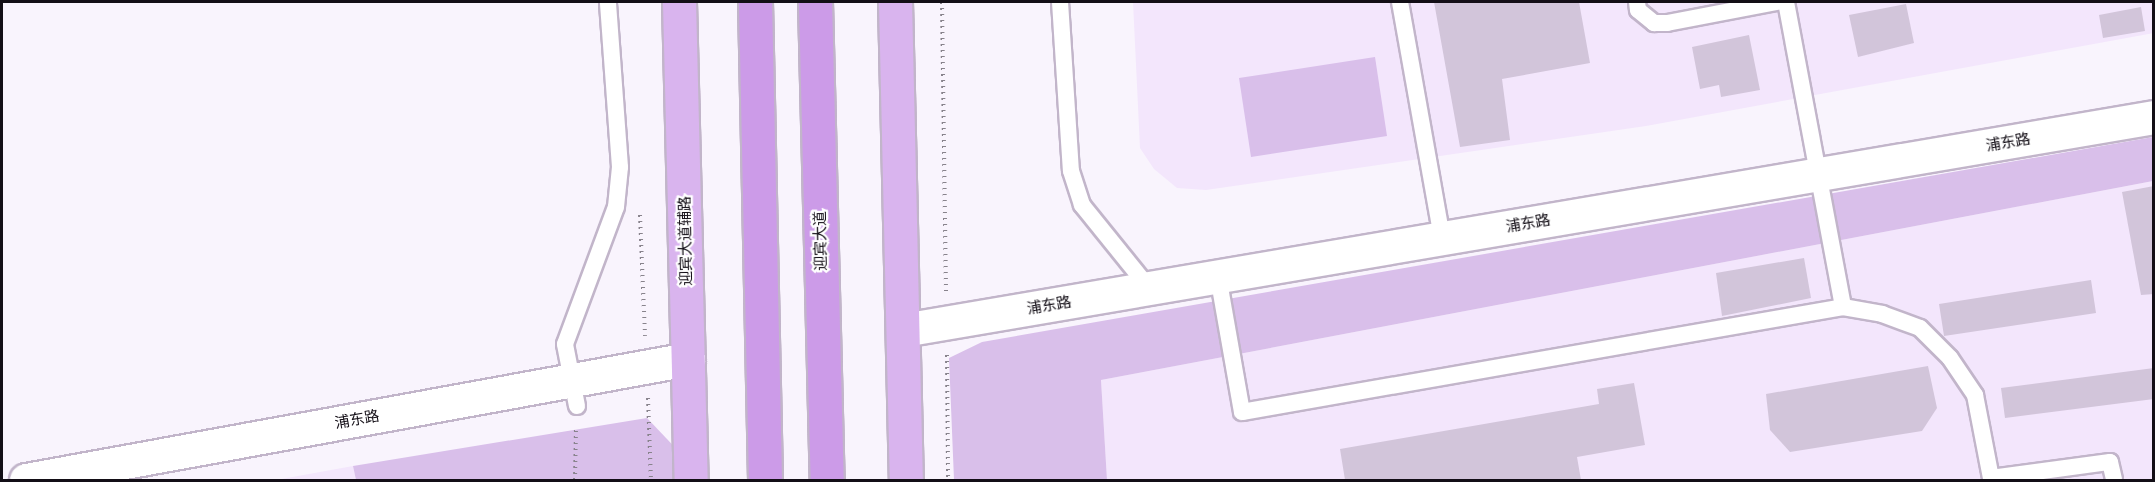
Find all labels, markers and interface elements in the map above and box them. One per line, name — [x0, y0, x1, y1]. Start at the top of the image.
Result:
street label: 浦东路 — [1984, 129, 2032, 155]
street label: 迎宾大道辅路 — [675, 196, 695, 286]
street label: 浦东路 — [1504, 210, 1552, 236]
street label: 迎宾大道 — [810, 211, 830, 271]
street label: 浦东路 — [1025, 292, 1073, 318]
street label: 浦东路 — [333, 406, 381, 432]

